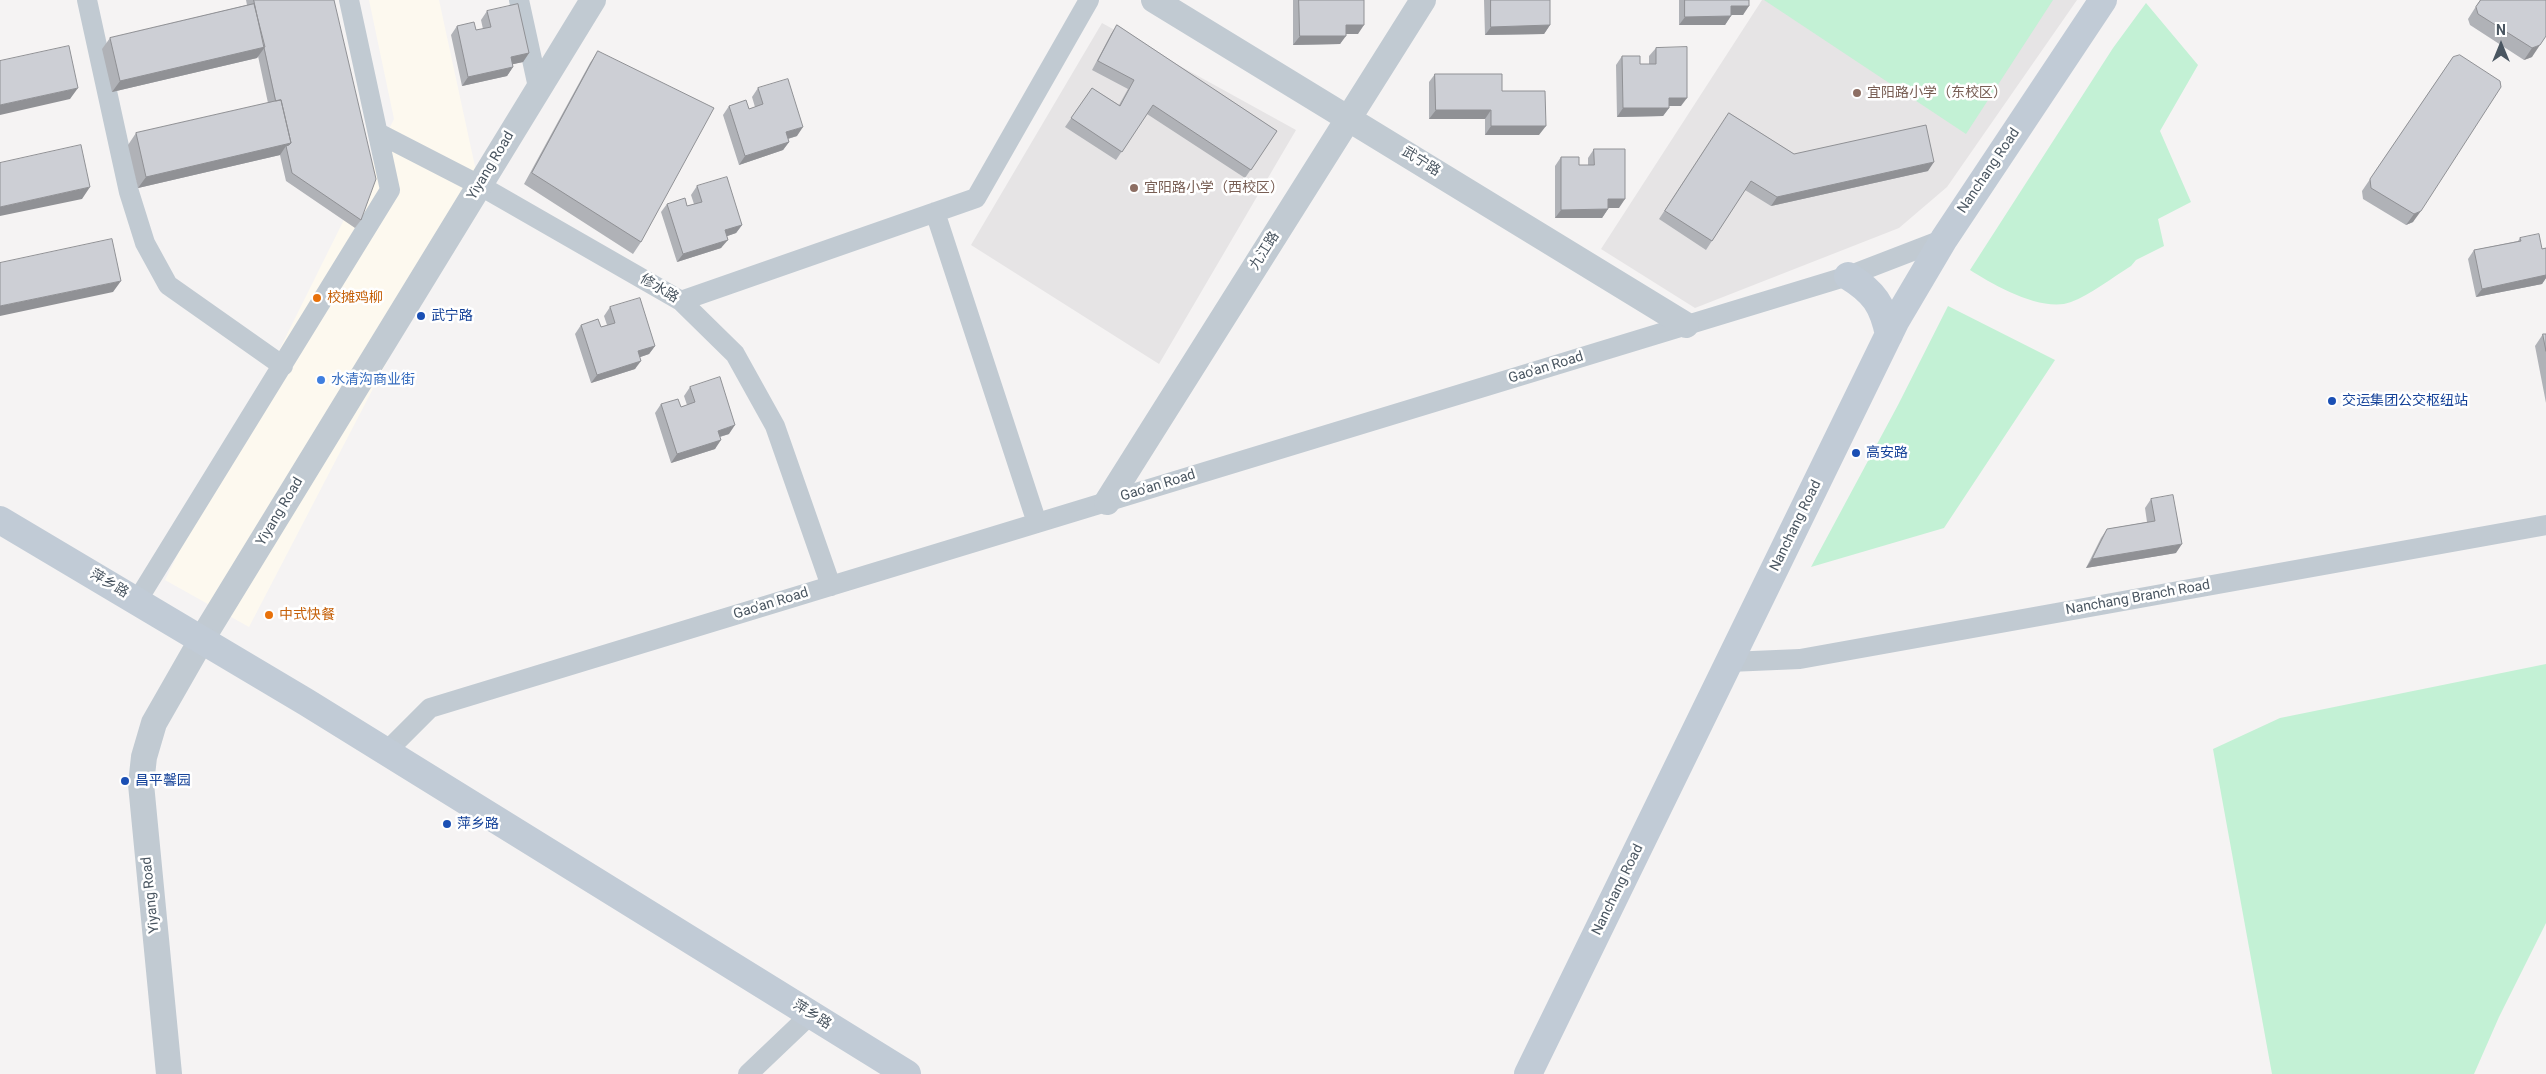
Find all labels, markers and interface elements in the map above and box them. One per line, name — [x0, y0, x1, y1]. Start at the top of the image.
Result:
north arrow — [2476, 20, 2526, 70]
text: N — [2496, 22, 2506, 38]
place label: 宜阳路小学（东校区） — [1867, 85, 2007, 101]
marker: 宜阳路小学（东校区） — [1851, 87, 1863, 99]
street label: Nanchang Road — [1954, 125, 2024, 217]
street label: Yiyang Road — [464, 129, 518, 203]
street label: 武宁路 — [1399, 144, 1443, 180]
place label: 宜阳路小学（西校区） — [1144, 180, 1284, 196]
marker: 宜阳路小学（西校区） — [1128, 182, 1140, 194]
street label: 九江路 — [1247, 229, 1283, 273]
street label: 修水路 — [637, 271, 681, 307]
place label: 校摊鸡柳 — [327, 290, 383, 306]
marker: 校摊鸡柳 — [311, 292, 323, 304]
place label: 武宁路 — [431, 308, 473, 324]
marker: 武宁路 — [415, 310, 427, 322]
street label: Gao'an Road — [1507, 349, 1585, 387]
place label: 水清沟商业街 — [331, 372, 415, 388]
marker: 水清沟商业街 — [315, 374, 327, 386]
place label: 交运集团公交枢纽站 — [2342, 393, 2468, 409]
marker: 交运集团公交枢纽站 — [2326, 395, 2338, 407]
place label: 高安路 — [1866, 445, 1908, 461]
marker: 高安路 — [1850, 447, 1862, 459]
street label: Gao'an Road — [1119, 467, 1197, 505]
street label: Yiyang Road — [253, 475, 307, 549]
street label: Nanchang Road — [1767, 478, 1825, 574]
street label: 萍乡路 — [87, 566, 131, 602]
street label: Nanchang Branch Road — [2065, 577, 2211, 619]
street label: Gao'an Road — [732, 585, 810, 623]
place label: 中式快餐 — [279, 607, 335, 623]
marker: 中式快餐 — [263, 609, 275, 621]
place label: 昌平馨园 — [135, 773, 191, 789]
marker: 昌平馨园 — [119, 775, 131, 787]
place label: 萍乡路 — [457, 816, 499, 832]
marker: 萍乡路 — [441, 818, 453, 830]
street label: Nanchang Road — [1589, 842, 1647, 938]
street label: Yiyang Road — [139, 856, 163, 934]
street label: 萍乡路 — [790, 997, 834, 1033]

